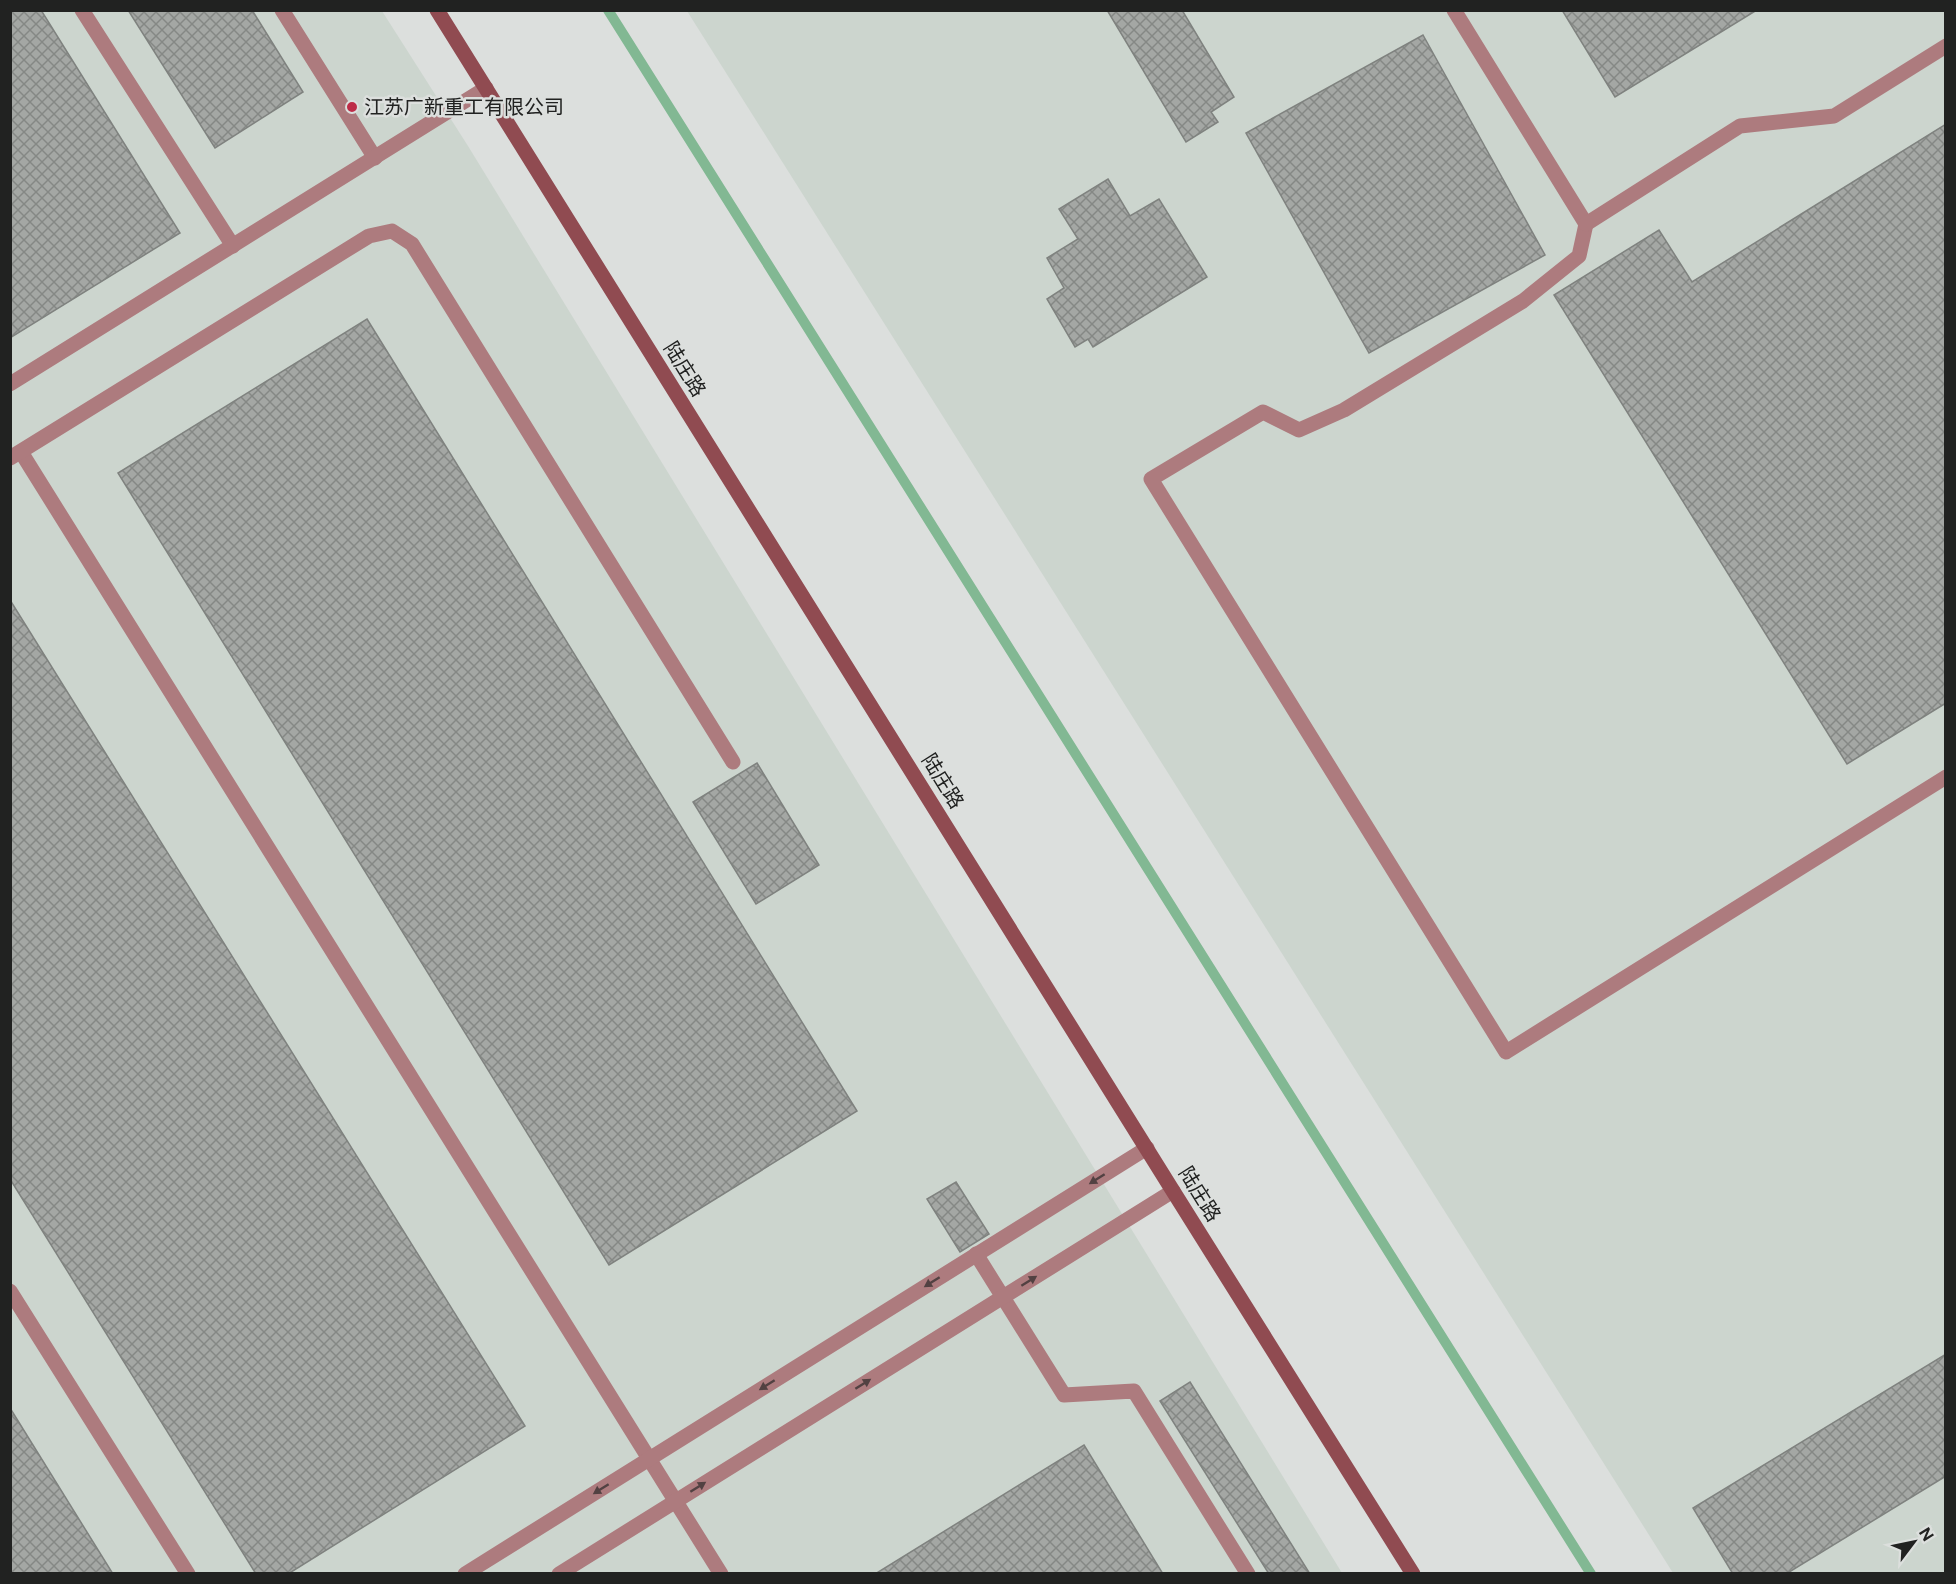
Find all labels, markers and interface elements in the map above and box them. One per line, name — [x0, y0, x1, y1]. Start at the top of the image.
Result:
place label: 江苏广新重工有限公司 — [364, 95, 564, 119]
marker: 江苏广新重工有限公司 — [345, 100, 359, 114]
street label: 陆庄路 — [659, 337, 711, 401]
street label: 陆庄路 — [917, 749, 969, 813]
street label: 陆庄路 — [1174, 1162, 1226, 1226]
one-way arrow — [1089, 1173, 1106, 1184]
one-way arrow — [1020, 1275, 1037, 1286]
one-way arrow — [924, 1277, 940, 1288]
one-way arrow — [855, 1378, 871, 1389]
one-way arrow — [759, 1380, 775, 1391]
one-way arrow — [689, 1481, 705, 1493]
one-way arrow — [593, 1483, 609, 1494]
north arrow — [1884, 1512, 1944, 1572]
text: N — [1915, 1524, 1938, 1545]

